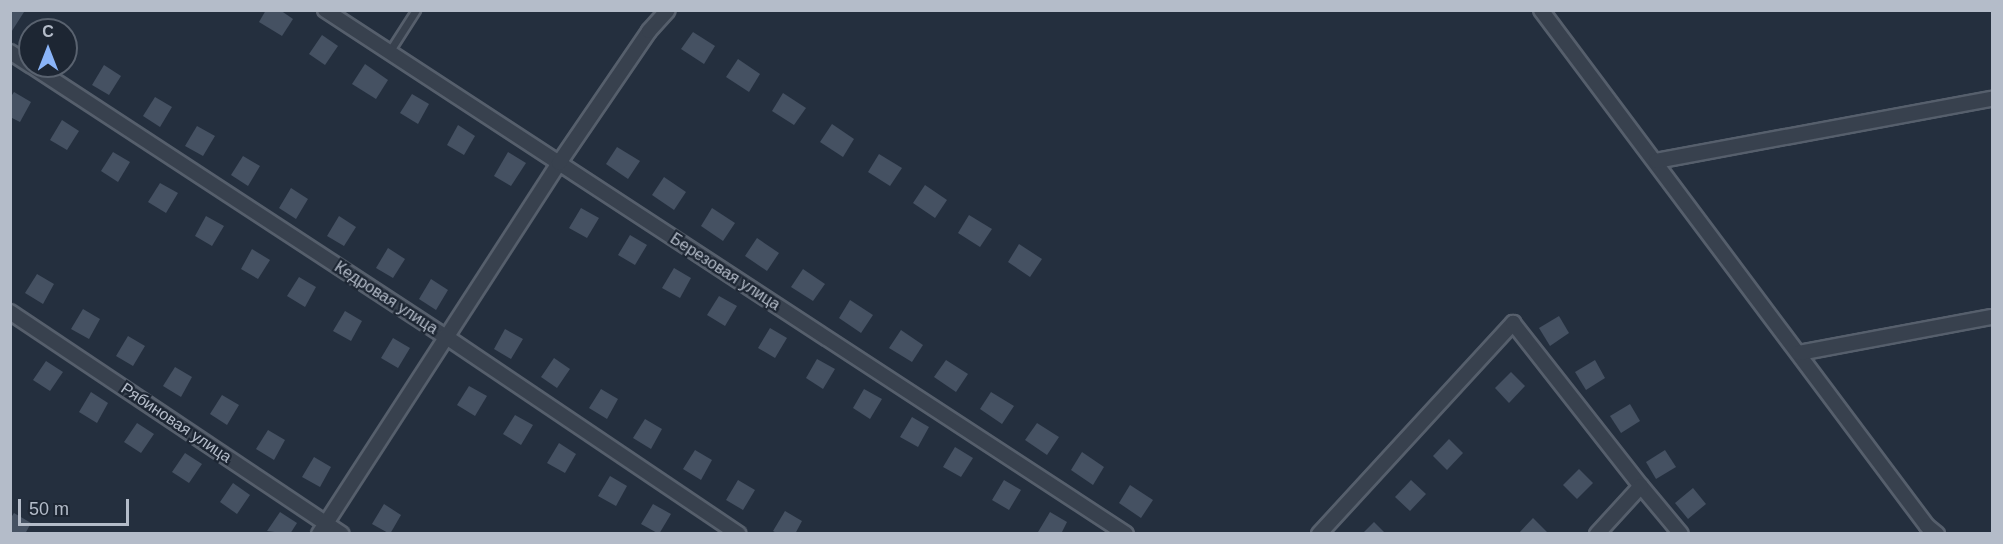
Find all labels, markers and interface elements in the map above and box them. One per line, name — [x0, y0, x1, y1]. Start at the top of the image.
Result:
north arrow — [18, 18, 78, 78]
text: С — [42, 23, 54, 40]
street label: Березовая улица — [666, 229, 784, 315]
street label: Кедровая улица — [331, 257, 441, 339]
street label: Рябиновая улица — [117, 379, 235, 467]
scale bar — [21, 487, 132, 525]
text: 50 m — [29, 499, 69, 519]

